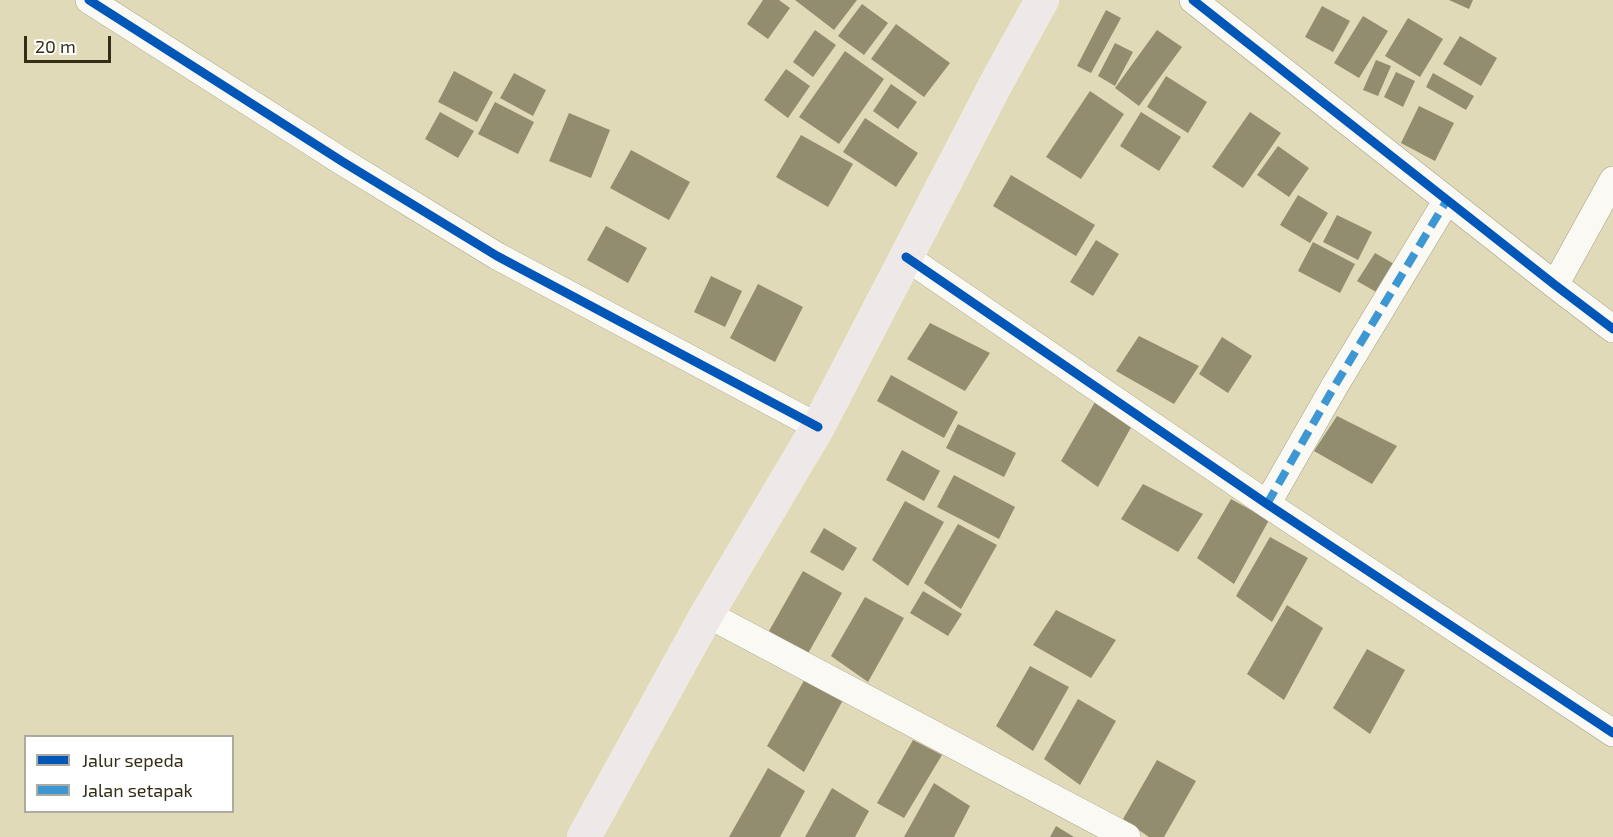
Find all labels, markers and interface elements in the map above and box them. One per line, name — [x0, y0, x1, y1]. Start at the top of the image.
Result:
scale bar — [27, 24, 114, 62]
text: 20 m — [35, 35, 76, 57]
legend — [24, 735, 234, 813]
text: Jalur sepeda — [82, 749, 184, 771]
text: Jalan setapak — [82, 779, 193, 801]

